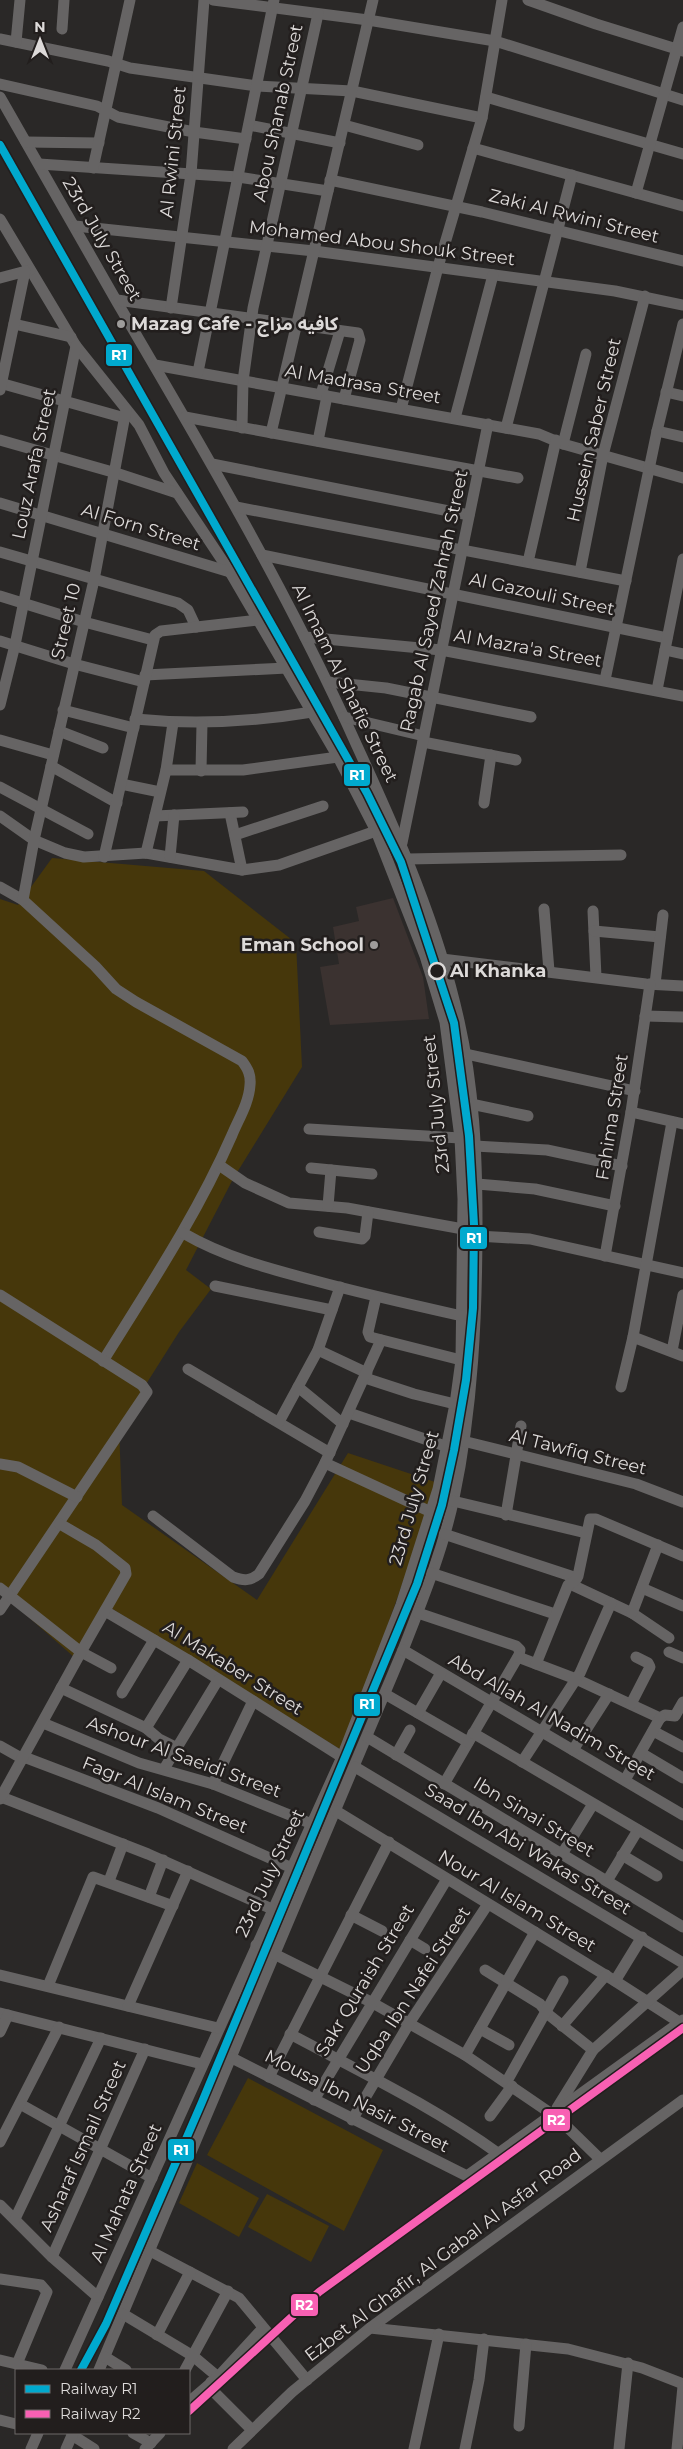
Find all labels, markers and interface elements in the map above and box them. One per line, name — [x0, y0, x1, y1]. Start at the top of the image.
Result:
north arrow — [15, 15, 65, 65]
text: N — [34, 18, 46, 36]
street label: Abou Shanab Street — [248, 22, 308, 204]
street label: Al Rwini Street — [155, 85, 191, 219]
street label: 23rd July Street — [58, 173, 146, 305]
street label: Zaki Al Rwini Street — [486, 184, 662, 248]
street label: Mohamed Abou Shouk Street — [248, 216, 516, 270]
place label: Mazag Cafe - كافيه مزاج — [131, 313, 339, 337]
marker: Mazag Cafe - كافيه مزاج — [115, 318, 127, 330]
street label: Hussein Saber Street — [562, 336, 626, 524]
line badge: R1 — [105, 343, 133, 367]
text: R1 — [111, 346, 127, 364]
street label: Al Madrasa Street — [283, 359, 443, 409]
street label: Louz Arafa Street — [7, 387, 61, 541]
street label: Ragab Al Sayed Zahrah Street — [395, 468, 473, 734]
street label: Al Forn Street — [79, 498, 203, 556]
street label: Al Gazouli Street — [467, 568, 617, 620]
street label: Al Imam Al Shafie Street — [287, 580, 403, 786]
street label: Street 10 — [47, 581, 85, 661]
street label: Al Mazra'a Street — [452, 624, 604, 672]
line badge: R1 — [343, 763, 371, 787]
text: R1 — [349, 766, 365, 784]
place label: Eman School — [241, 934, 364, 956]
marker: Eman School — [368, 939, 380, 951]
place label: Al Khanka — [449, 960, 546, 982]
marker: Al Khanka — [428, 962, 446, 980]
street label: 23rd July Street — [418, 1034, 454, 1174]
street label: Fahima Street — [591, 1052, 633, 1182]
line badge: R1 — [459, 1226, 488, 1250]
text: R1 — [466, 1229, 482, 1247]
street label: Al Tawfiq Street — [507, 1424, 649, 1480]
street label: 23rd July Street — [384, 1428, 444, 1568]
street label: Al Makaber Street — [159, 1616, 307, 1720]
street label: Abd Allah Al Nadim Street — [445, 1649, 659, 1785]
line badge: R1 — [353, 1693, 381, 1717]
text: R1 — [359, 1695, 375, 1713]
street label: Ashour Al Saeidi Street — [84, 1712, 284, 1802]
street label: Fagr Al Islam Street — [79, 1752, 251, 1838]
street label: Ibn Sinai Street — [470, 1772, 598, 1862]
street label: Saad Ibn Abi Wakas Street — [421, 1778, 635, 1920]
street label: 23rd July Street — [231, 1805, 309, 1941]
street label: Nour Al Islam Street — [434, 1845, 600, 1957]
street label: Sakr Quraish Street — [311, 1900, 419, 2060]
street label: Uqba Ibn Nafei Street — [351, 1902, 475, 2078]
street label: Mousa Ibn Nasir Street — [261, 2045, 453, 2157]
street label: Asharaf Ismail Street — [35, 2057, 131, 2235]
line badge: R2 — [542, 2108, 571, 2132]
text: R2 — [547, 2111, 565, 2129]
street label: Al Mahata Street — [85, 2120, 167, 2266]
line badge: R1 — [167, 2138, 195, 2162]
text: R1 — [173, 2141, 189, 2159]
street label: Ezbet Al Ghafir, Al Gabal Al Asfar Road — [300, 2144, 586, 2366]
line badge: R2 — [290, 2293, 319, 2317]
text: R2 — [295, 2296, 313, 2314]
legend — [15, 2369, 190, 2434]
text: Railway R1 — [60, 2379, 137, 2398]
text: Railway R2 — [60, 2404, 141, 2423]

